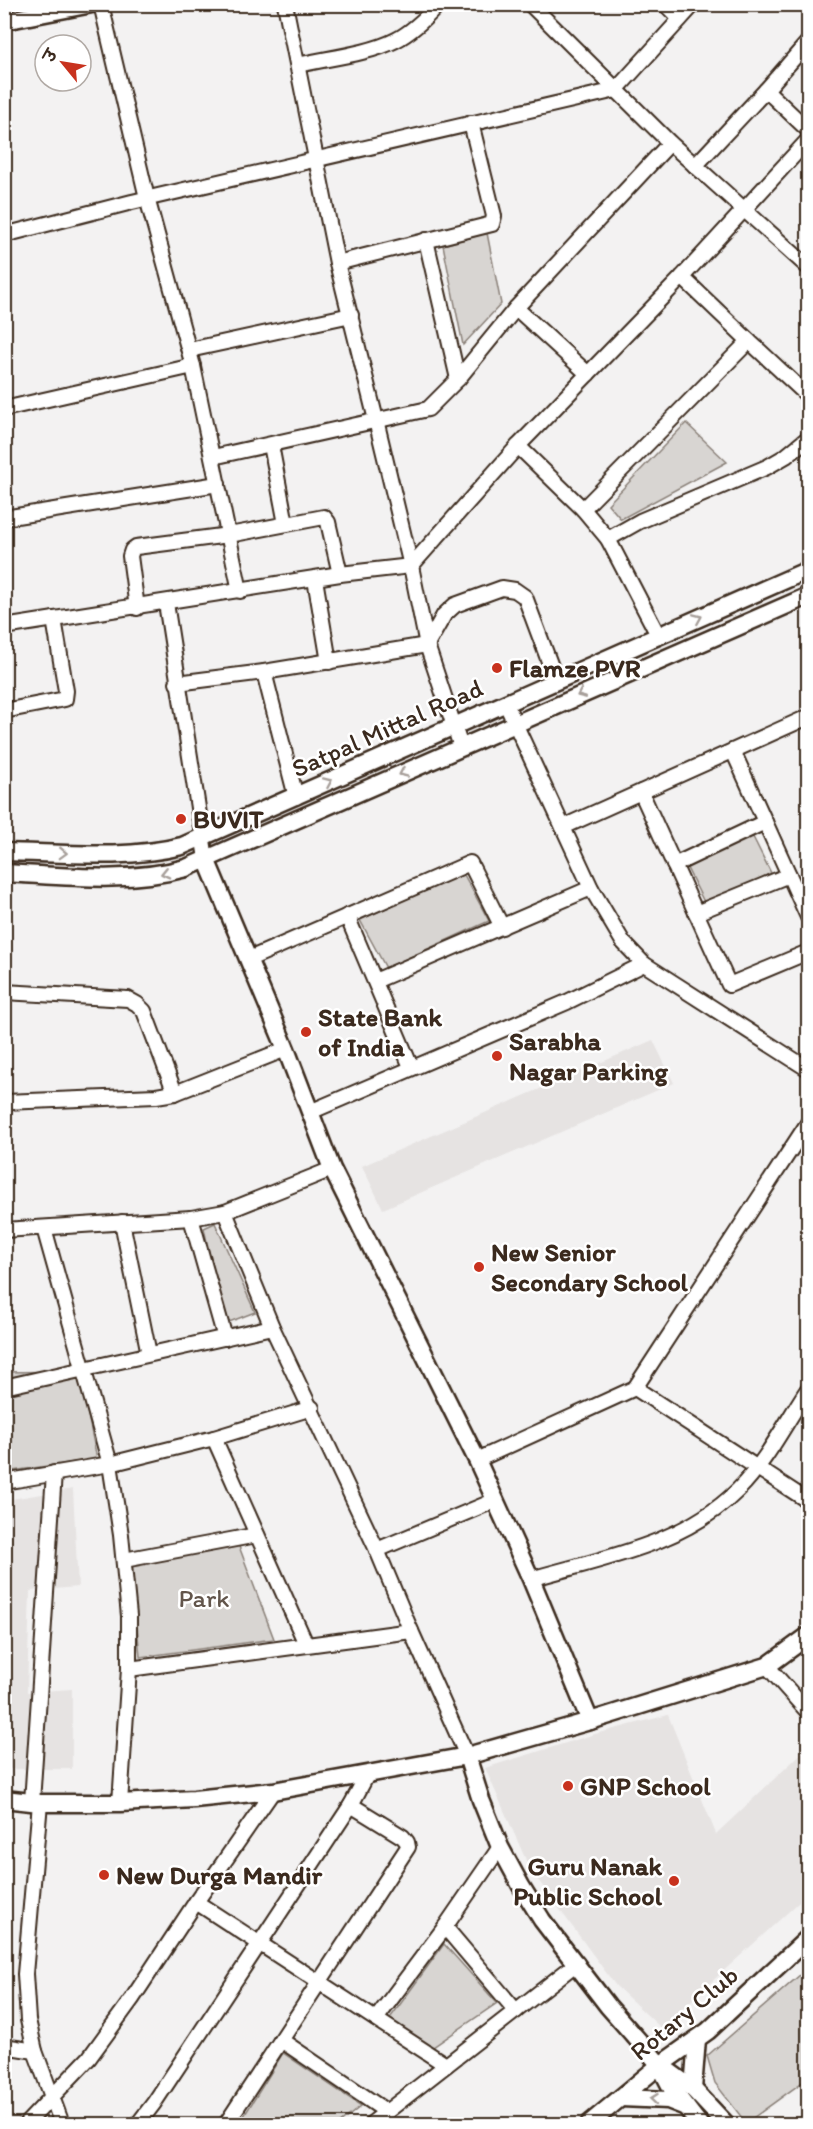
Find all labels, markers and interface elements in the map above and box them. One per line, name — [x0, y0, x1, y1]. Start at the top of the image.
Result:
north arrow — [33, 33, 93, 93]
text: उ — [39, 45, 62, 67]
one-way arrow — [691, 613, 702, 625]
place label: Flamze PVR — [509, 652, 641, 684]
marker: Flamze PVR — [490, 661, 504, 675]
street label: Satpal Mittal Road — [287, 672, 488, 784]
one-way arrow — [577, 687, 588, 699]
one-way arrow — [398, 765, 409, 777]
one-way arrow — [321, 778, 332, 790]
place label: BUVIT — [193, 803, 264, 835]
marker: BUVIT — [174, 812, 188, 826]
one-way arrow — [58, 847, 67, 860]
one-way arrow — [161, 866, 171, 879]
place label: State Bank of India — [318, 1001, 443, 1063]
marker: State Bank of India — [299, 1025, 313, 1039]
place label: Sarabha Nagar Parking — [509, 1025, 668, 1087]
marker: Sarabha Nagar Parking — [490, 1049, 504, 1063]
place label: New Senior Secondary School — [491, 1236, 689, 1298]
marker: New Senior Secondary School — [472, 1260, 486, 1274]
park label: Park — [178, 1582, 230, 1614]
place label: GNP School — [580, 1770, 711, 1802]
marker: GNP School — [561, 1779, 575, 1793]
place label: Guru Nanak Public School — [513, 1850, 663, 1912]
place label: New Durga Mandir — [116, 1859, 323, 1891]
marker: New Durga Mandir — [97, 1868, 111, 1882]
marker: Guru Nanak Public School — [667, 1874, 681, 1888]
street label: Rotary Club — [623, 1959, 745, 2067]
one-way arrow — [650, 2093, 659, 2106]

